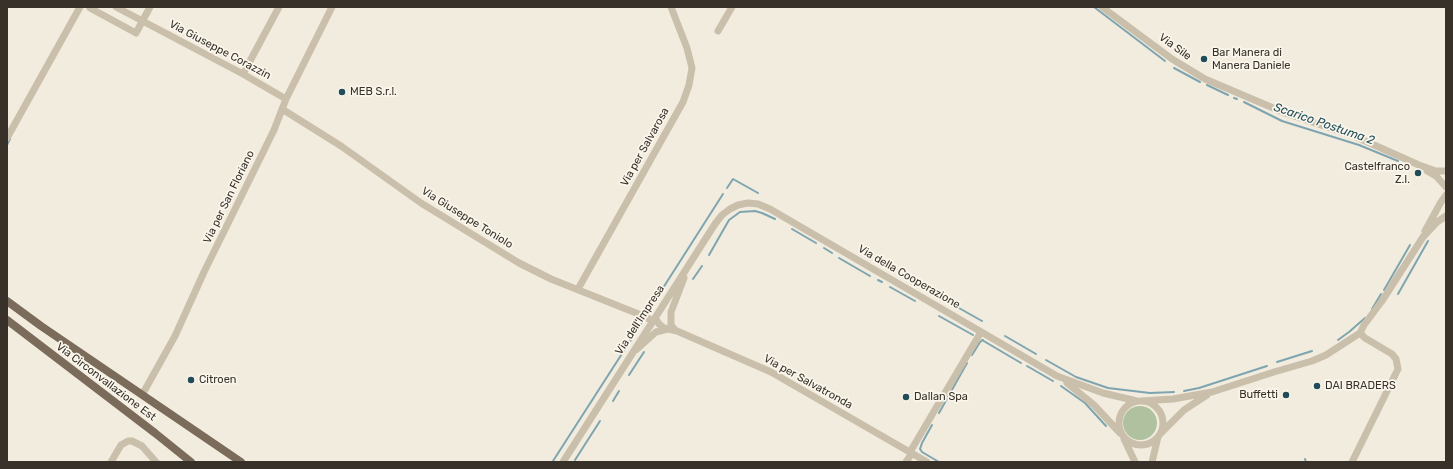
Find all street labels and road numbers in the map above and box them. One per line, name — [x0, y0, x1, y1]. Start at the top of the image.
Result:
street label: Via Giuseppe Corazzin — [167, 18, 273, 82]
street label: Via Sile — [1156, 31, 1194, 63]
street label: Via per Salvarosa — [618, 105, 672, 189]
street label: Via per San Floriano — [201, 148, 257, 246]
street label: Via Giuseppe Toniolo — [419, 184, 515, 252]
street label: Via della Cooperazione — [856, 242, 962, 312]
street label: Via dell'Impresa — [613, 283, 667, 357]
street label: Via Circonvallazione Est — [53, 340, 159, 424]
street label: Via per Salvatronda — [761, 352, 855, 412]

